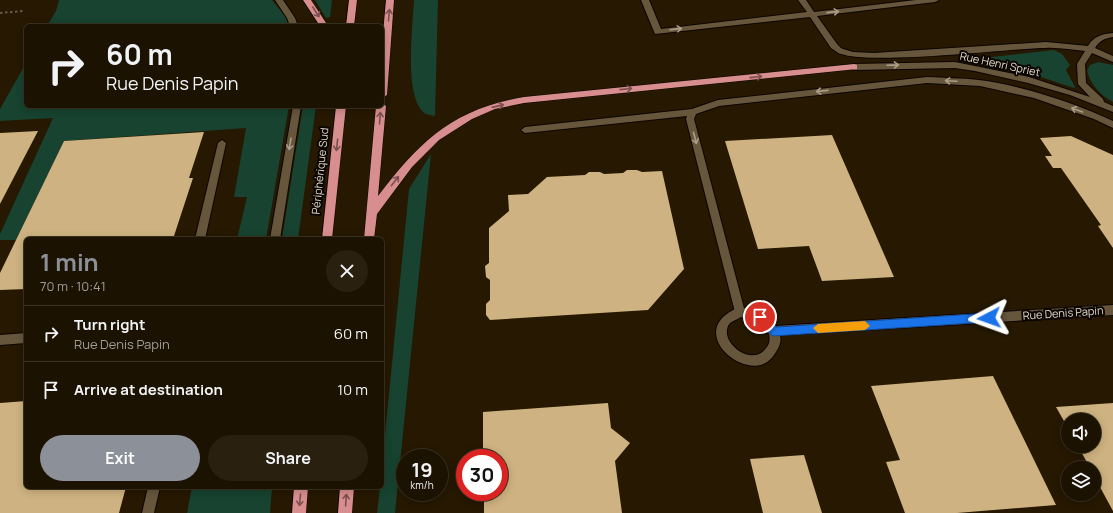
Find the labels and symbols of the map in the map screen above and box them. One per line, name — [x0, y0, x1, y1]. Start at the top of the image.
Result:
one-way arrow — [312, 7, 320, 18]
one-way arrow — [826, 8, 839, 15]
one-way arrow — [386, 9, 393, 22]
one-way arrow — [669, 26, 682, 33]
street label: Rue Henri Spriet — [959, 48, 1042, 79]
one-way arrow — [886, 62, 899, 69]
one-way arrow — [749, 73, 762, 80]
one-way arrow — [945, 78, 958, 85]
one-way arrow — [620, 86, 633, 93]
one-way arrow — [816, 88, 829, 95]
one-way arrow — [491, 101, 504, 109]
one-way arrow — [1071, 106, 1084, 113]
one-way arrow — [376, 112, 384, 125]
street label: Périphérique Sud — [307, 127, 332, 215]
one-way arrow — [691, 131, 699, 144]
one-way arrow — [286, 138, 294, 151]
one-way arrow — [333, 138, 341, 151]
one-way arrow — [391, 176, 400, 187]
position arrow — [968, 297, 1010, 339]
pin — [743, 300, 777, 334]
street label: Rue Denis Papin — [1022, 302, 1104, 323]
speed limit sign: 30 — [456, 449, 508, 501]
one-way arrow — [297, 493, 304, 506]
one-way arrow — [343, 494, 350, 507]

